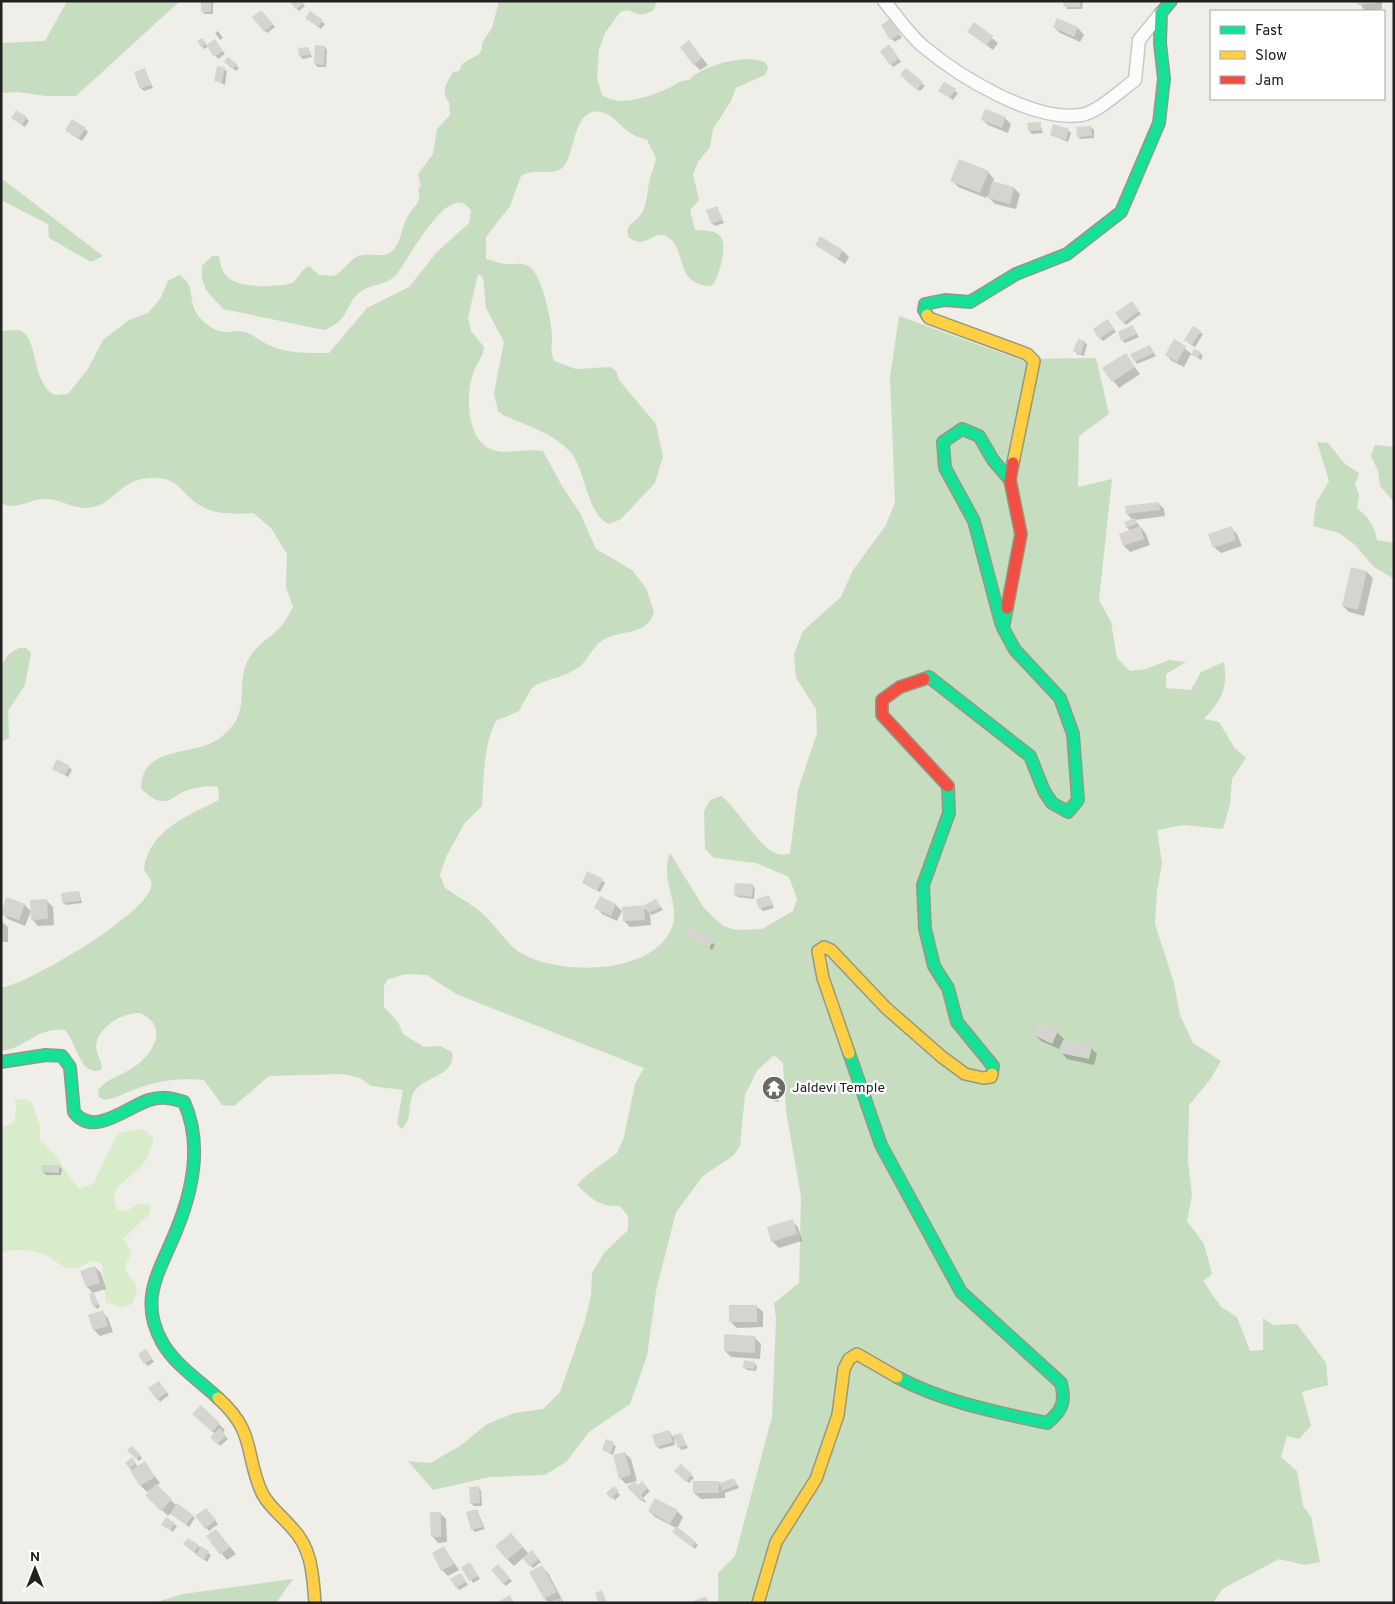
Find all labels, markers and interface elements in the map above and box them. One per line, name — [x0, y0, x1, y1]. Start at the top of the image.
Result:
legend — [1210, 10, 1385, 100]
text: Fast — [1255, 22, 1283, 41]
text: Slow — [1255, 47, 1287, 66]
text: Jam — [1255, 72, 1284, 91]
temple icon: Jaldevi Temple — [761, 1075, 787, 1101]
place label: Jaldevi Temple — [792, 1080, 885, 1097]
north arrow — [10, 1544, 60, 1594]
text: N — [30, 1549, 40, 1566]

